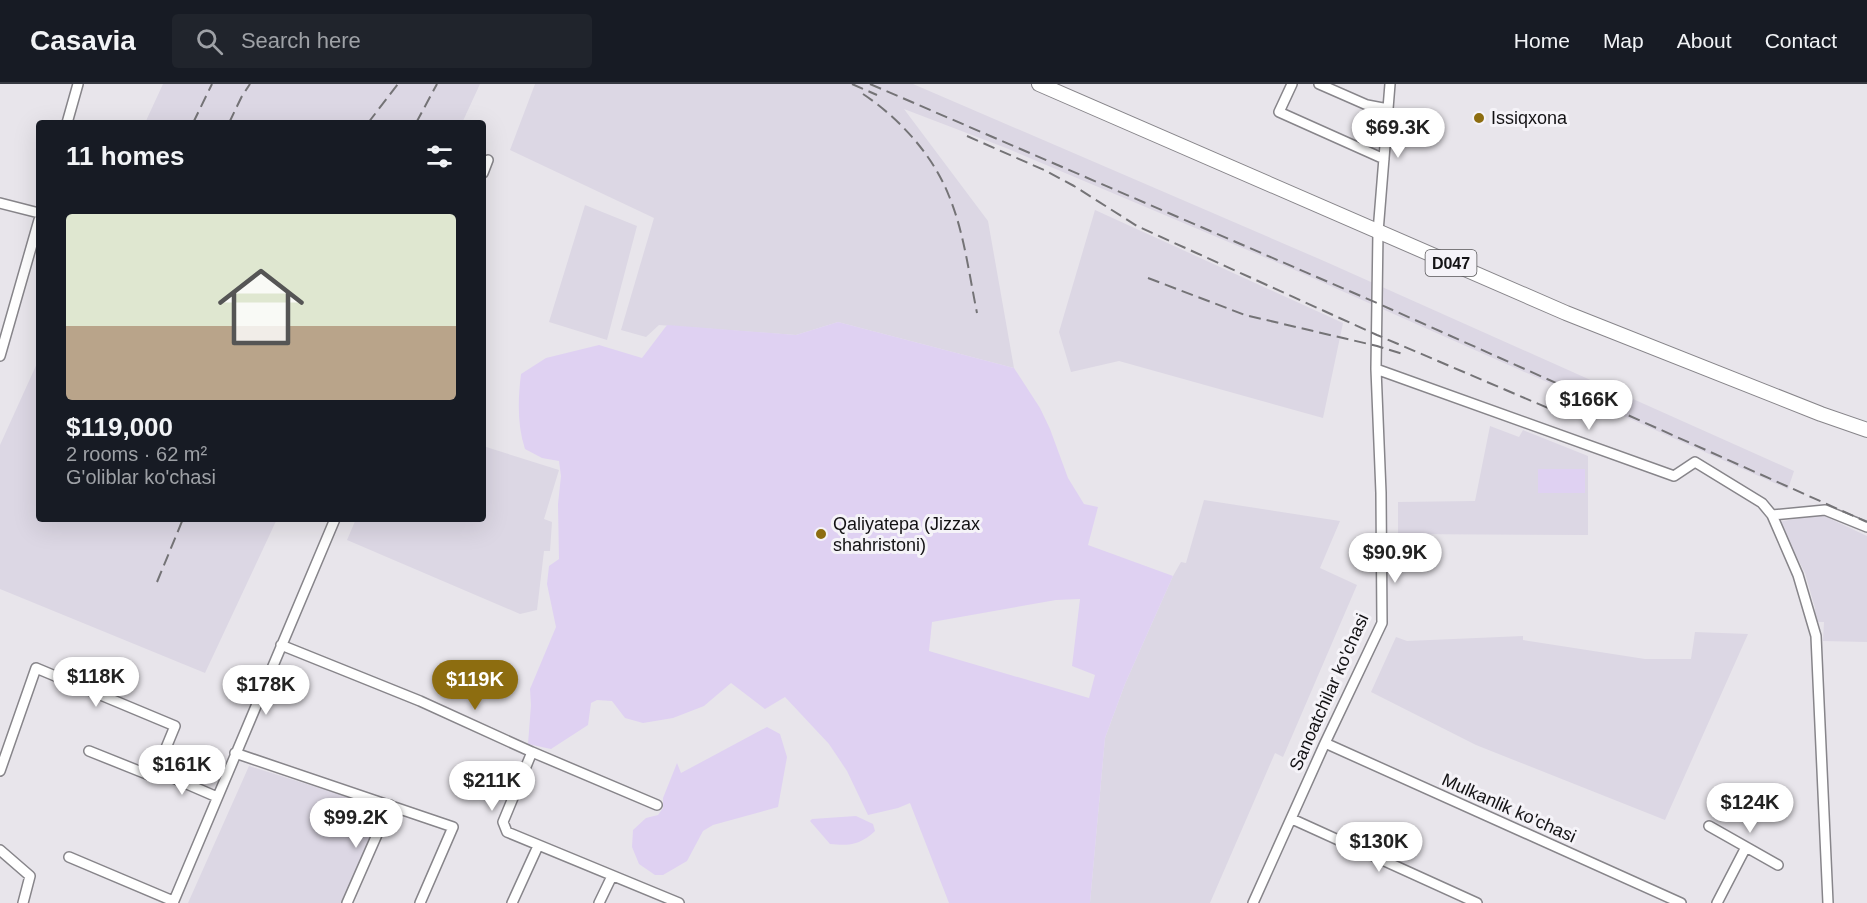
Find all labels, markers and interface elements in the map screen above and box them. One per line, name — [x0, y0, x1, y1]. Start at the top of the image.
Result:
search box — [172, 14, 592, 68]
text: Casavia — [30, 25, 136, 56]
icon: search — [193, 25, 226, 58]
text: Search here — [241, 28, 361, 53]
text: Home — [1514, 29, 1570, 52]
text: Map — [1603, 29, 1644, 52]
text: About — [1677, 29, 1732, 52]
text: Contact — [1765, 29, 1837, 52]
pin: $69.3K — [1349, 108, 1447, 159]
place label: Issiqxona — [1491, 108, 1568, 128]
marker: Issiqxona — [1472, 111, 1486, 125]
text: $69.3K — [1366, 116, 1430, 138]
icon: filters — [423, 140, 456, 173]
text: 11 homes — [66, 141, 185, 171]
road number: D047 — [1426, 250, 1476, 276]
icon: home — [207, 253, 315, 361]
pin: $166K — [1547, 380, 1631, 431]
text: $166K — [1560, 388, 1618, 410]
text: $119,000 — [66, 412, 173, 442]
text: 2 rooms · 62 m² — [66, 443, 207, 465]
text: G'oliblar ko'chasi — [66, 466, 216, 488]
place label: Qaliyatepa (Jizzax shahristoni) — [833, 514, 980, 555]
marker: Qaliyatepa (Jizzax shahristoni) — [814, 527, 828, 541]
pin: $90.9K — [1346, 533, 1444, 584]
text: $90.9K — [1363, 541, 1427, 563]
street label: Sanoatchilar ko'chasi — [1285, 610, 1373, 774]
pin: $118K — [54, 657, 138, 708]
pin: $119K — [433, 660, 517, 711]
text: $118K — [67, 665, 125, 687]
pin: $178K — [224, 665, 308, 716]
text: $119K — [446, 668, 504, 690]
text: $178K — [237, 673, 295, 695]
pin: $161K — [140, 745, 224, 796]
text: $161K — [153, 753, 211, 775]
pin: $211K — [450, 761, 534, 812]
text: $211K — [463, 769, 521, 791]
street label: Mulkanlik ko'chasi — [1439, 769, 1579, 847]
pin: $124K — [1708, 783, 1792, 834]
text: $124K — [1721, 791, 1779, 813]
pin: $99.2K — [307, 798, 405, 849]
text: $99.2K — [324, 806, 388, 828]
pin: $130K — [1337, 822, 1421, 873]
text: $130K — [1350, 830, 1408, 852]

